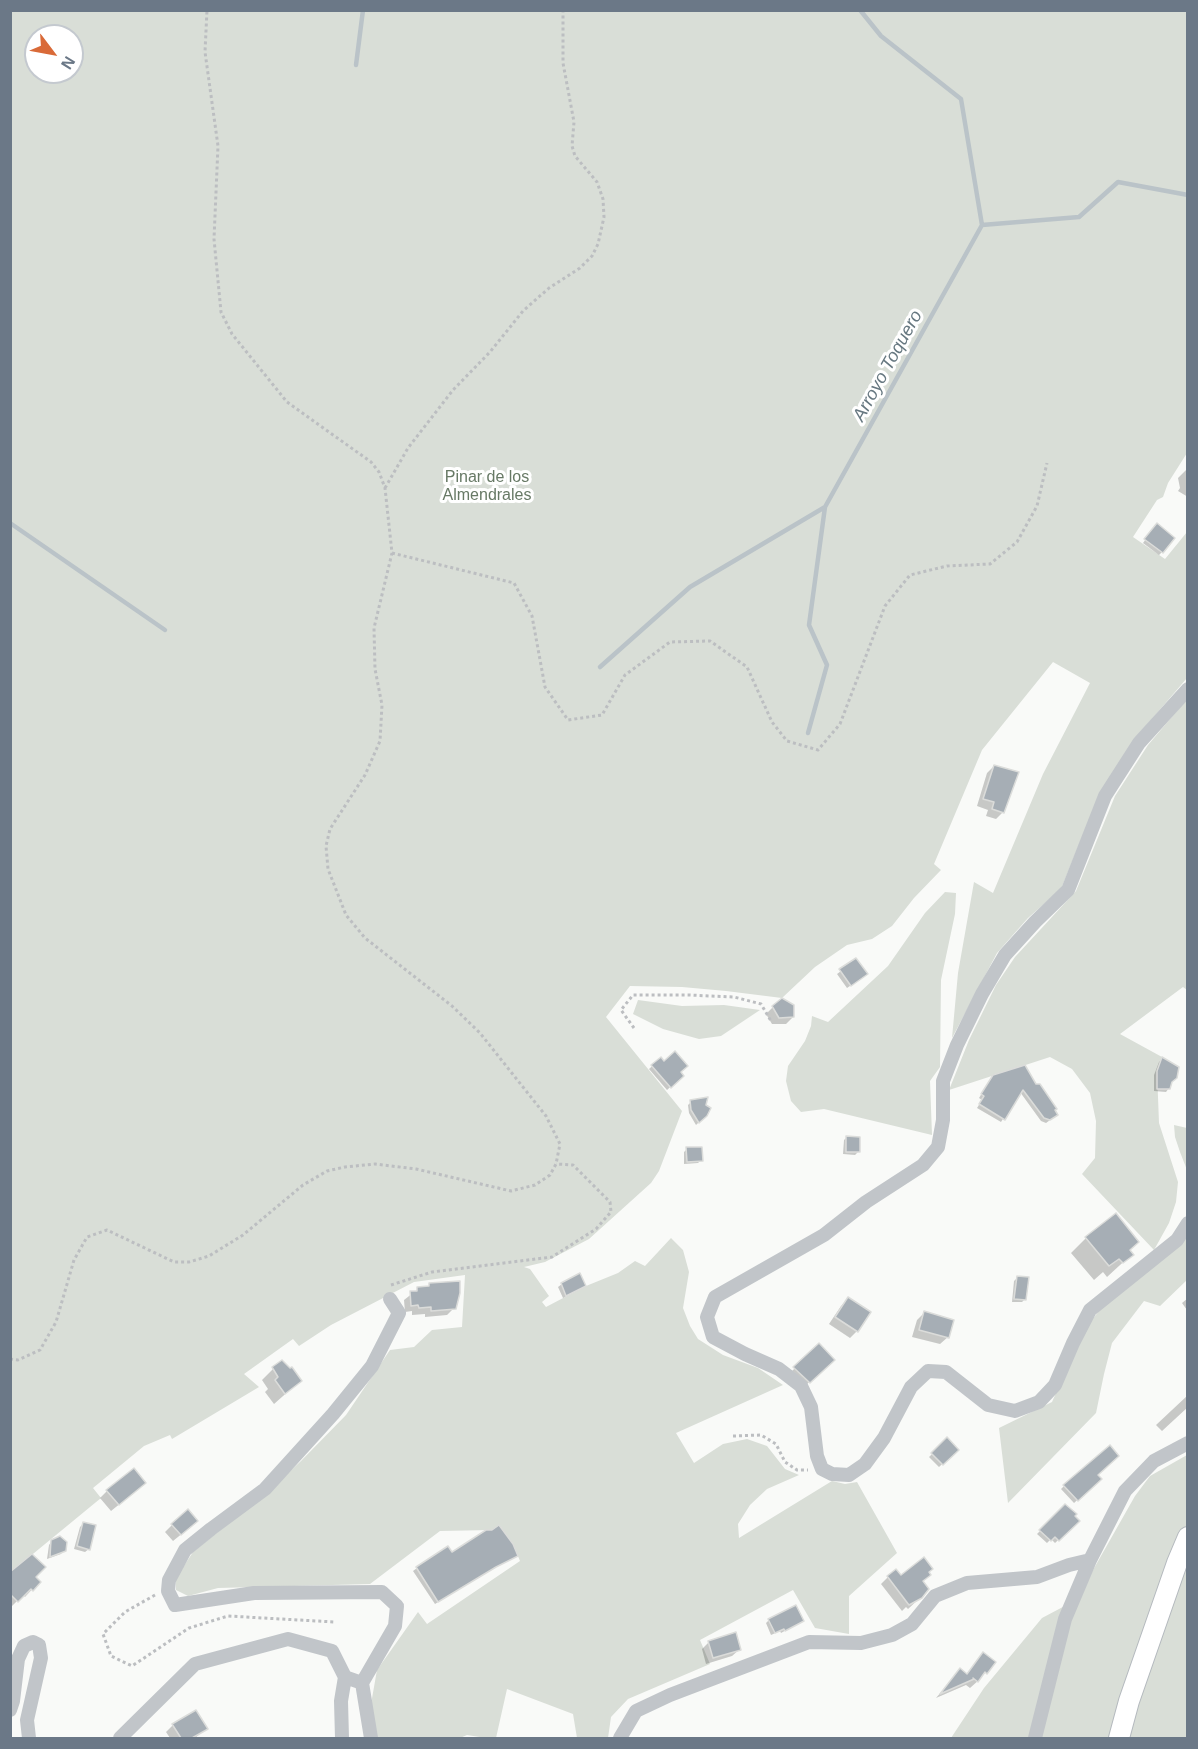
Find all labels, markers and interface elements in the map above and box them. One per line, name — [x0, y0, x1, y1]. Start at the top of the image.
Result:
north arrow — [24, 24, 84, 84]
text: N — [58, 53, 78, 72]
water label: Arroyo Toquero — [849, 307, 927, 425]
park label: Pinar de los Almendrales — [443, 468, 531, 506]

